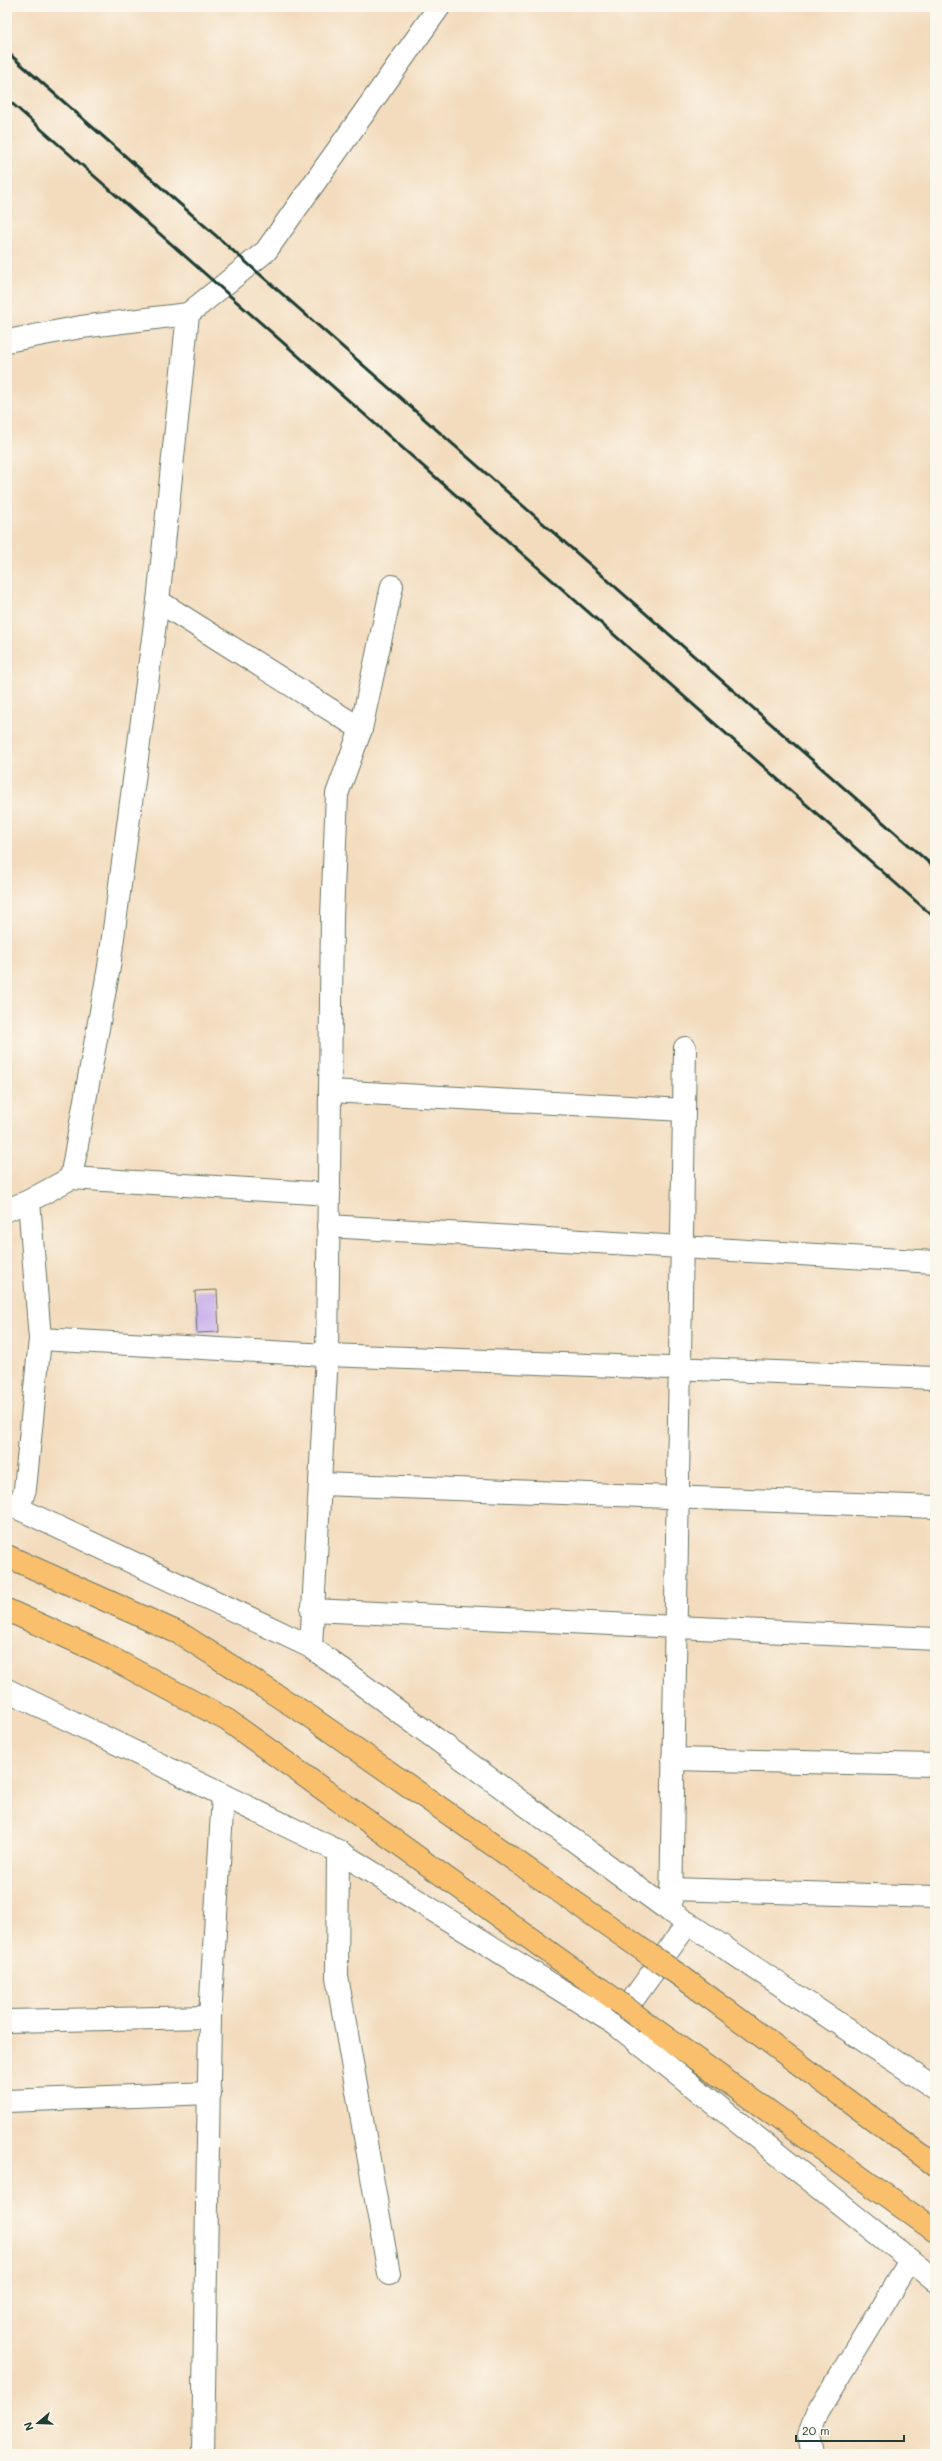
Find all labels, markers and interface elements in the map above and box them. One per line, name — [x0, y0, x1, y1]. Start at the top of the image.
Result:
north arrow — [18, 2403, 58, 2443]
scale bar — [796, 2417, 904, 2443]
text: N — [20, 2420, 37, 2433]
text: 20 m — [802, 2422, 830, 2438]

